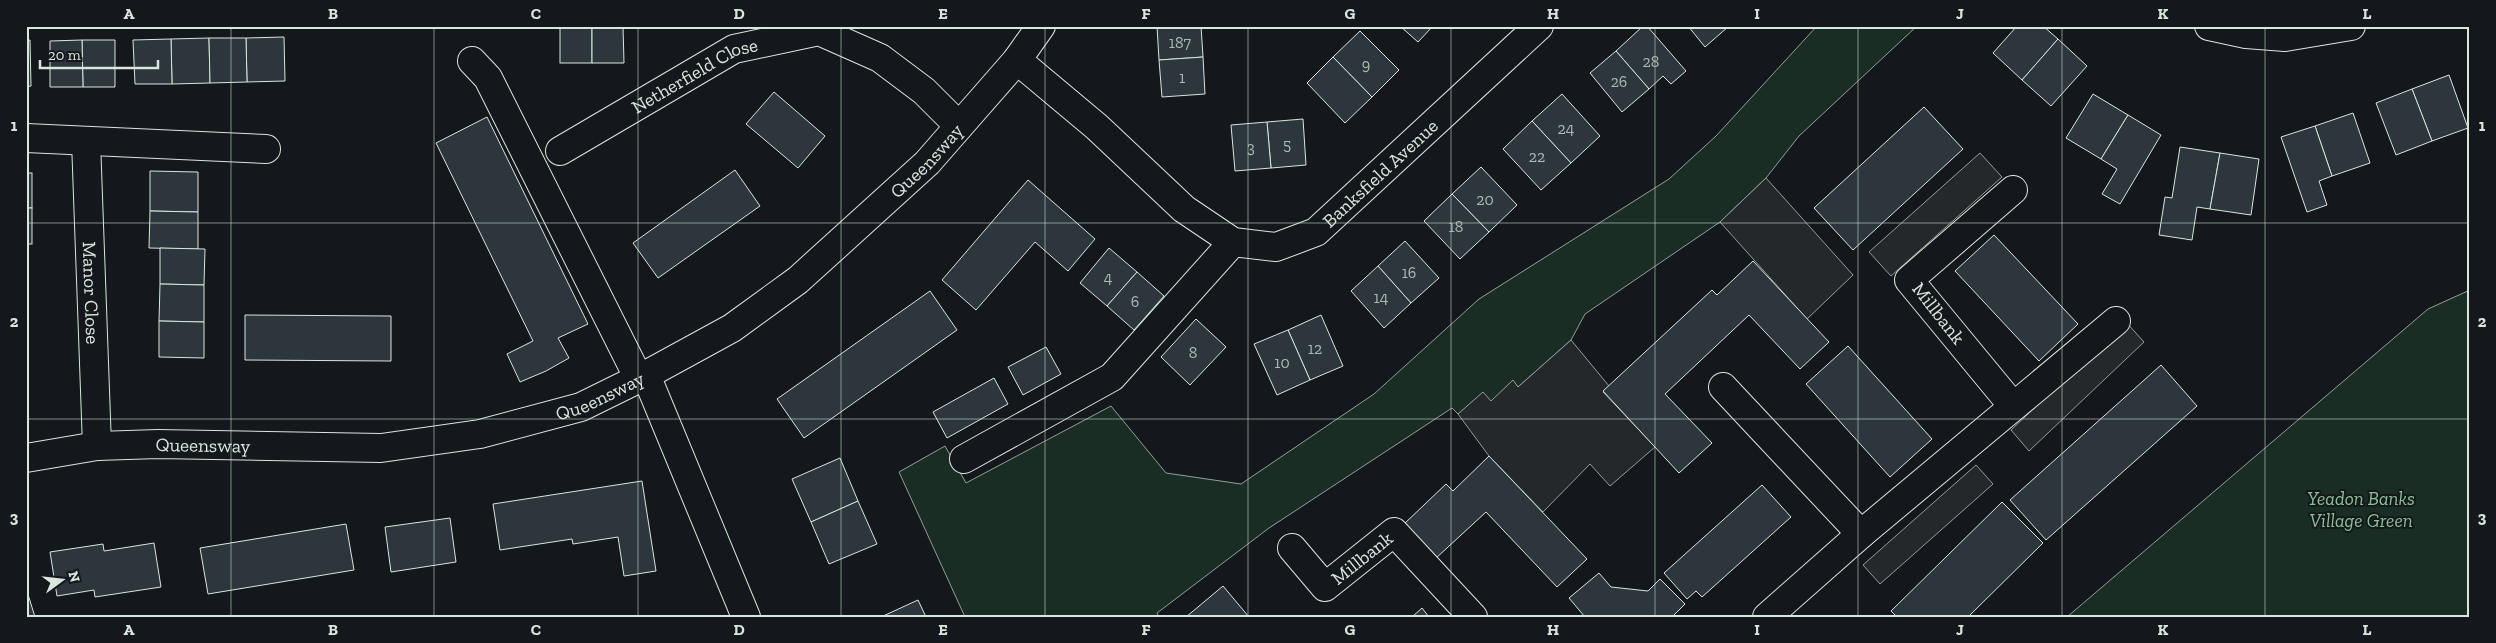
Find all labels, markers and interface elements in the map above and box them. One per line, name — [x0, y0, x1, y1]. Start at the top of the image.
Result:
text: A — [124, 4, 135, 23]
text: B — [328, 4, 338, 23]
text: C — [531, 4, 541, 23]
text: D — [733, 4, 745, 23]
text: E — [938, 4, 948, 23]
text: F — [1141, 4, 1151, 23]
text: G — [1345, 4, 1356, 23]
text: H — [1547, 4, 1559, 23]
text: I — [1754, 4, 1760, 23]
text: J — [1956, 4, 1964, 23]
text: K — [2158, 4, 2169, 23]
text: L — [2363, 4, 2372, 23]
street label: Netherfield Close — [627, 33, 760, 119]
house number: 187 — [1169, 33, 1192, 52]
scale bar — [40, 38, 158, 70]
text: 20 m — [48, 46, 81, 64]
house number: 28 — [1643, 52, 1659, 71]
house number: 9 — [1362, 55, 1370, 74]
house number: 1 — [1179, 68, 1185, 87]
house number: 26 — [1611, 72, 1627, 91]
street label: Banksfield Avenue — [1318, 114, 1443, 232]
text: 1 — [11, 116, 18, 135]
text: 1 — [2479, 116, 2486, 135]
street label: Queensway — [885, 119, 968, 203]
house number: 24 — [1558, 119, 1575, 138]
house number: 5 — [1283, 135, 1291, 154]
house number: 3 — [1247, 138, 1255, 157]
house number: 22 — [1529, 147, 1545, 166]
house number: 20 — [1476, 190, 1494, 209]
house number: 18 — [1449, 217, 1463, 236]
street label: Manor Close — [78, 241, 104, 345]
house number: 16 — [1402, 263, 1416, 282]
house number: 4 — [1104, 268, 1113, 287]
street label: Millbank — [1907, 278, 1970, 349]
house number: 14 — [1374, 288, 1389, 307]
house number: 6 — [1131, 292, 1139, 311]
text: 2 — [10, 312, 19, 331]
text: 2 — [2478, 312, 2487, 331]
house number: 12 — [1308, 339, 1322, 358]
house number: 8 — [1189, 343, 1197, 362]
house number: 10 — [1274, 353, 1290, 372]
street label: Queensway — [553, 367, 648, 425]
street label: Queensway — [155, 433, 251, 458]
park label: Yeadon Banks Village Green — [2307, 487, 2415, 532]
text: 3 — [10, 508, 19, 527]
text: 3 — [2478, 508, 2487, 527]
street label: Millbank — [1327, 527, 1398, 590]
north arrow — [38, 556, 88, 606]
text: N — [64, 569, 84, 584]
text: A — [124, 620, 135, 639]
text: B — [328, 620, 338, 639]
text: C — [531, 620, 541, 639]
text: D — [733, 620, 745, 639]
text: E — [938, 620, 948, 639]
text: F — [1141, 620, 1151, 639]
text: G — [1345, 620, 1356, 639]
text: H — [1547, 620, 1559, 639]
text: I — [1754, 620, 1760, 639]
text: J — [1956, 620, 1964, 639]
text: K — [2158, 620, 2169, 639]
text: L — [2363, 620, 2372, 639]

